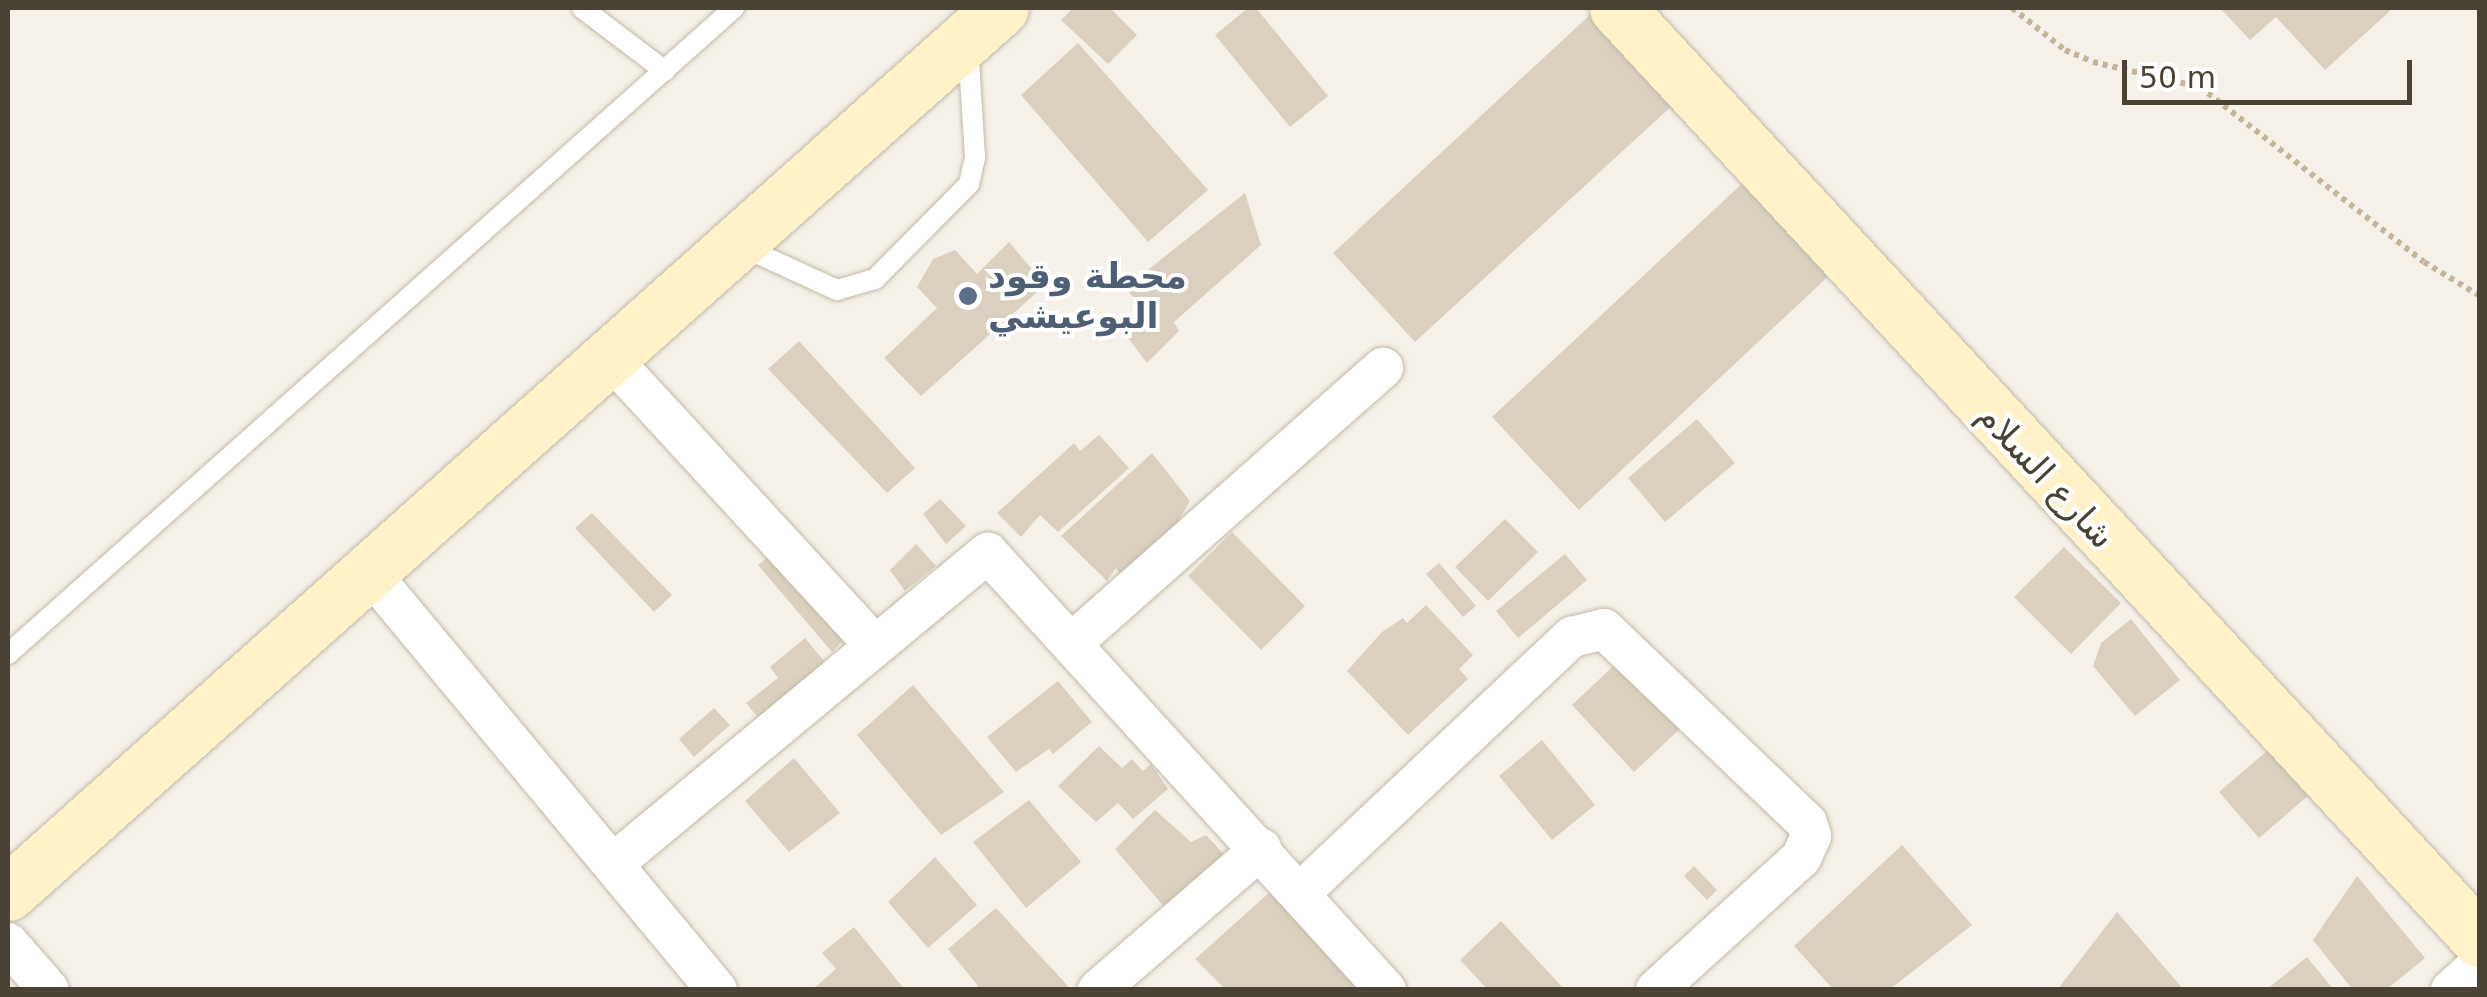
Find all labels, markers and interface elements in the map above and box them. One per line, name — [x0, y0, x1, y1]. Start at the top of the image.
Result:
scale bar — [2127, 40, 2417, 102]
text: 50 m — [2139, 60, 2216, 95]
place label: محطة وقود البوعيشي — [988, 255, 1187, 337]
marker: محطة وقود البوعيشي — [957, 285, 979, 307]
street label: شارع السلام — [1968, 395, 2124, 557]

